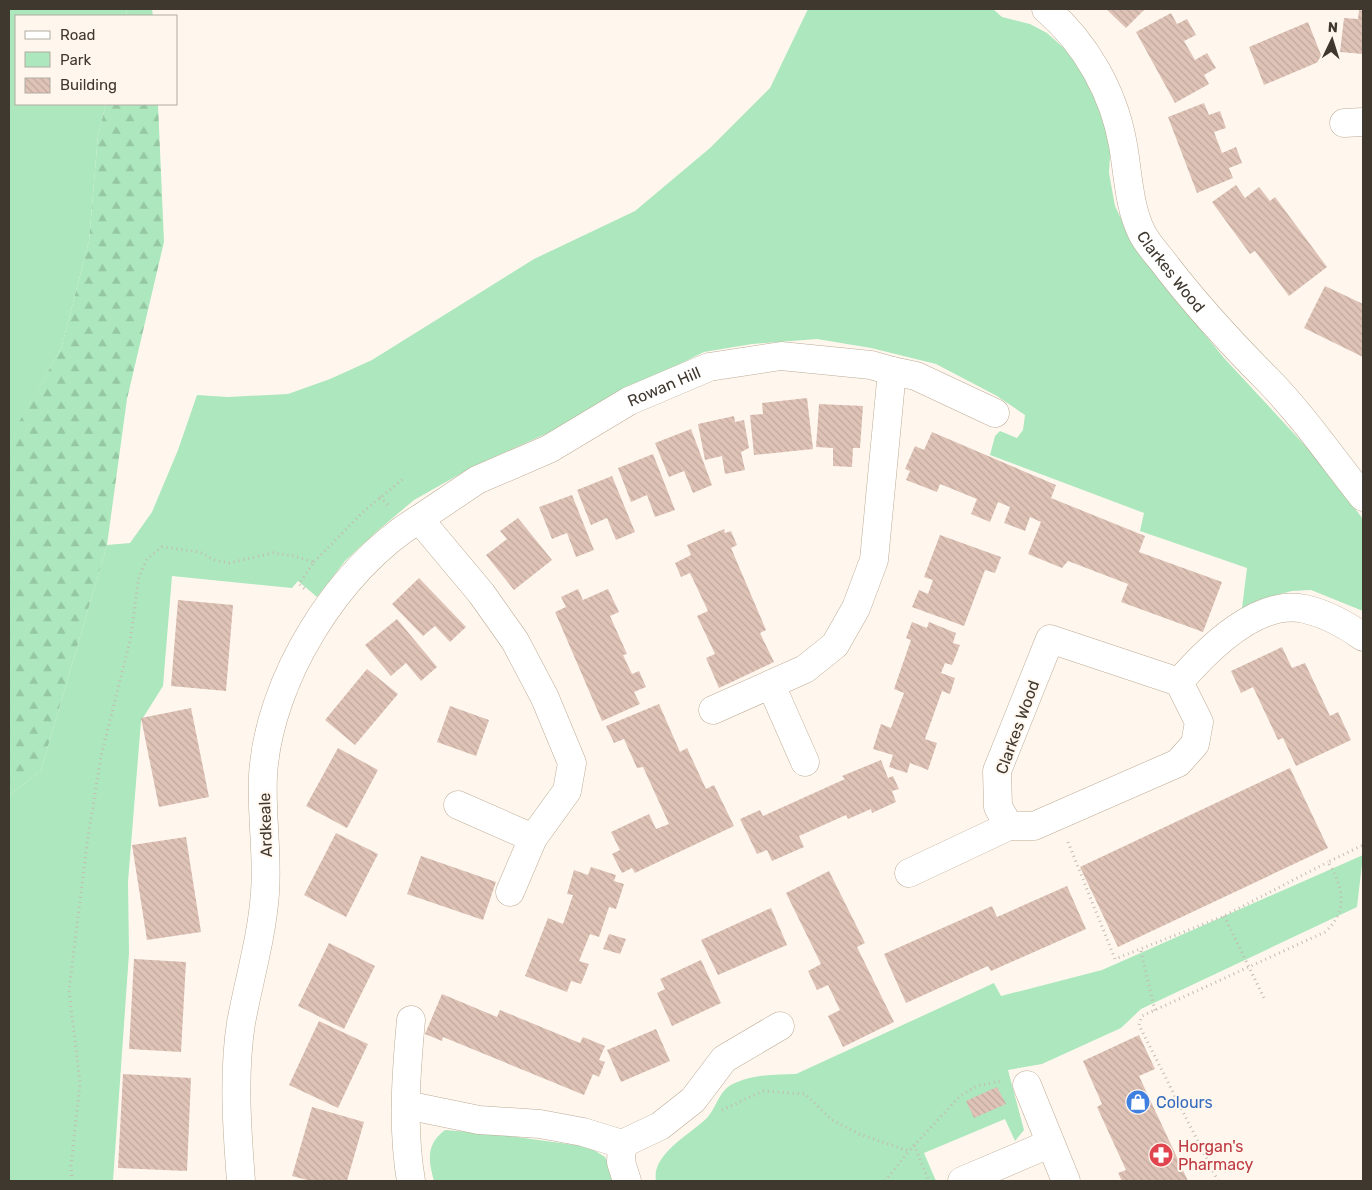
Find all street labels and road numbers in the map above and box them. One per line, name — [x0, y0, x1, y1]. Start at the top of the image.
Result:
street label: Clarkes Wood — [1133, 228, 1209, 316]
street label: Rowan Hill — [625, 363, 703, 411]
street label: Clarkes Wood — [992, 678, 1043, 777]
street label: Ardkeale — [255, 792, 276, 858]

